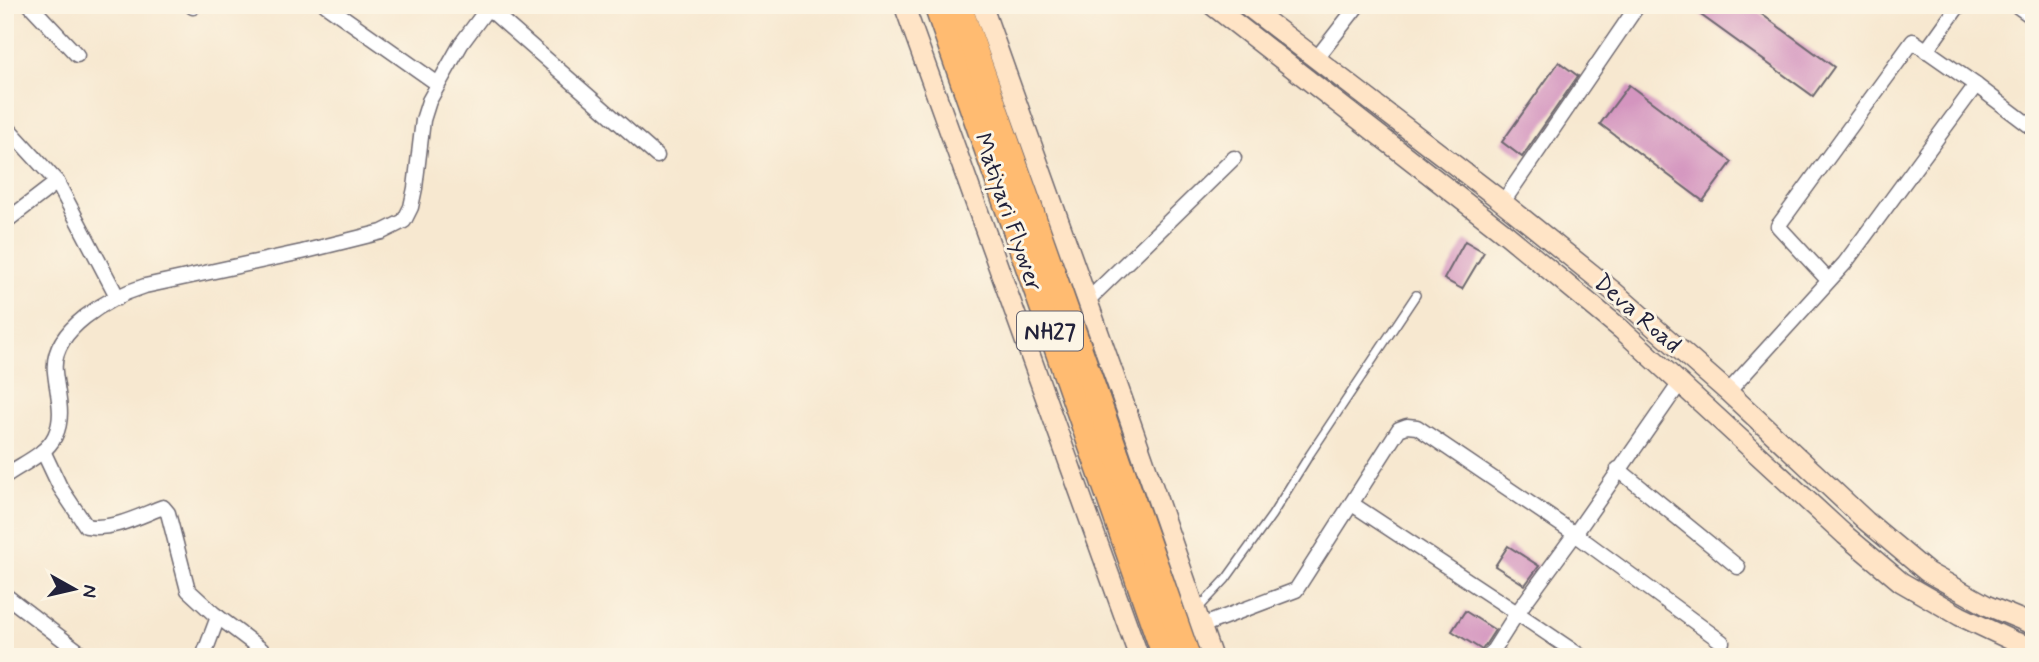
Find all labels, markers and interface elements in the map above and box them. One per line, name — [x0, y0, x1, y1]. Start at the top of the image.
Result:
street label: Matiyari Flyover — [966, 129, 1049, 296]
street label: Deva Road — [1587, 268, 1687, 361]
road number: NH27 — [1017, 312, 1083, 350]
north arrow — [38, 554, 108, 624]
text: N — [76, 583, 103, 599]

